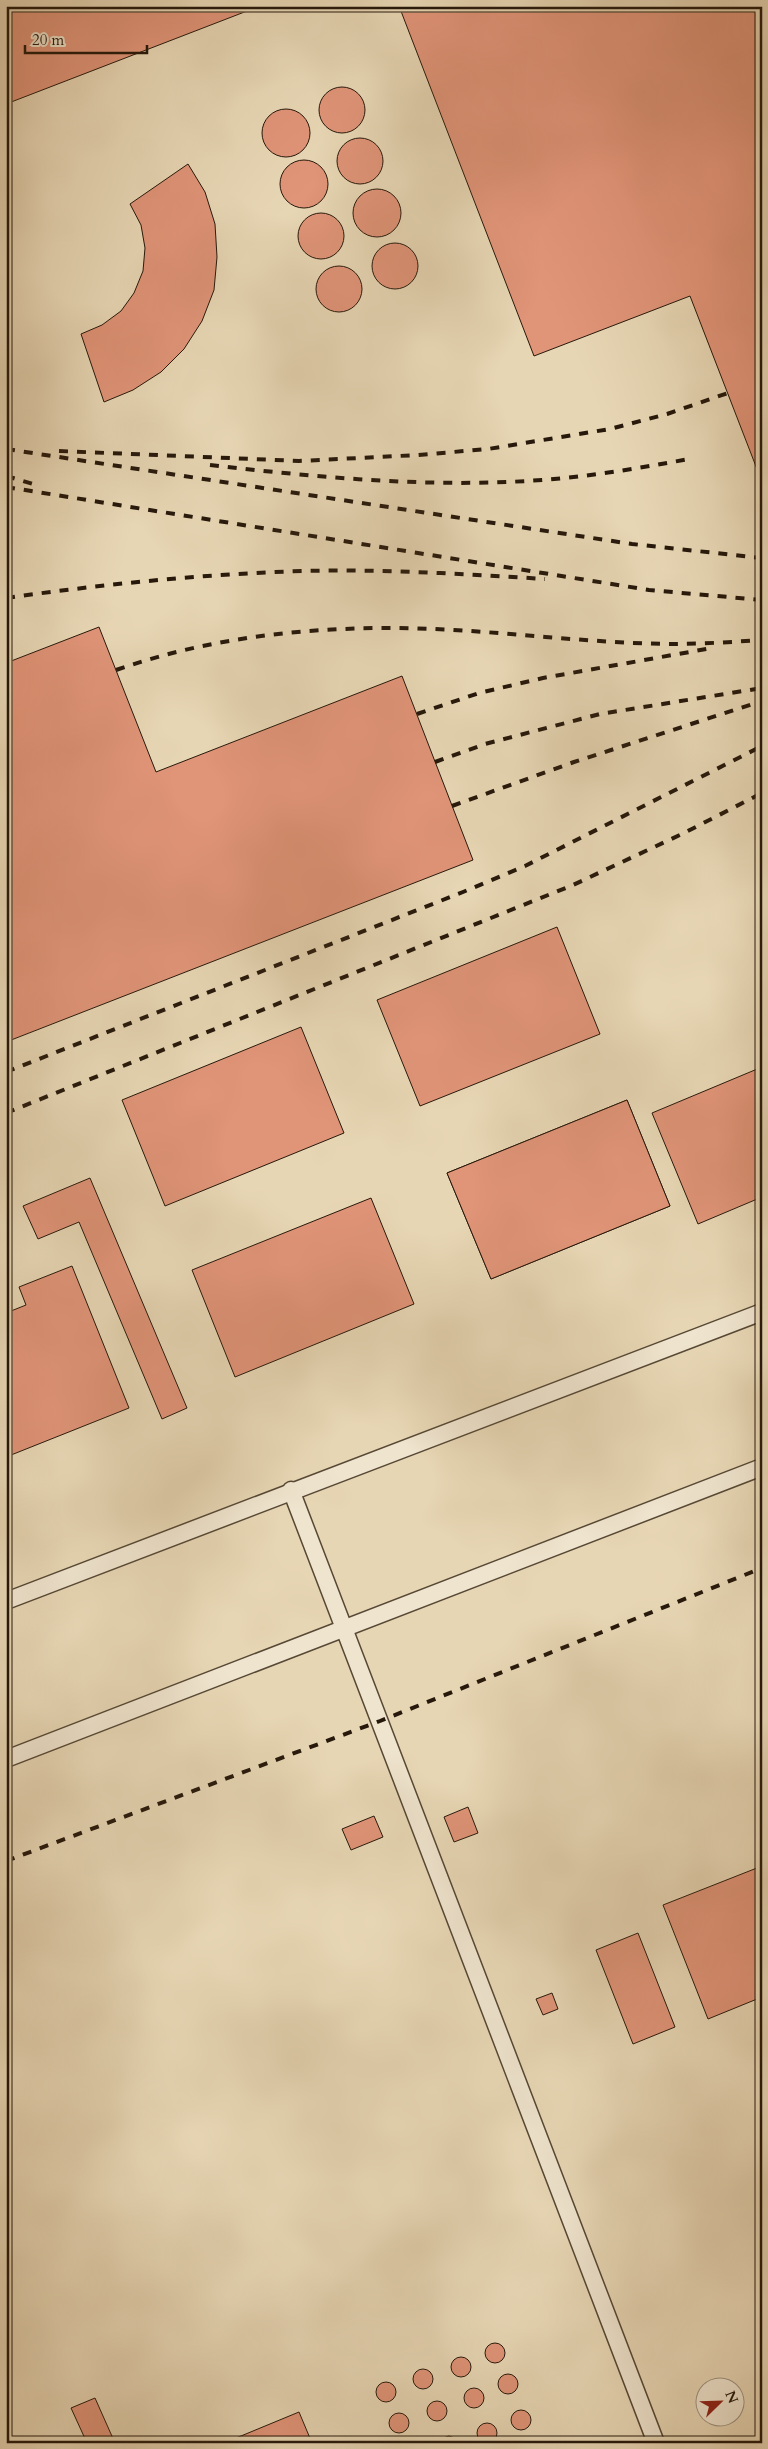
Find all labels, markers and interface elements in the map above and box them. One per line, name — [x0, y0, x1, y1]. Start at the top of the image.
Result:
scale bar — [25, 22, 148, 54]
text: 20 m — [32, 30, 64, 50]
north arrow — [696, 2376, 746, 2426]
text: N — [720, 2388, 743, 2406]

